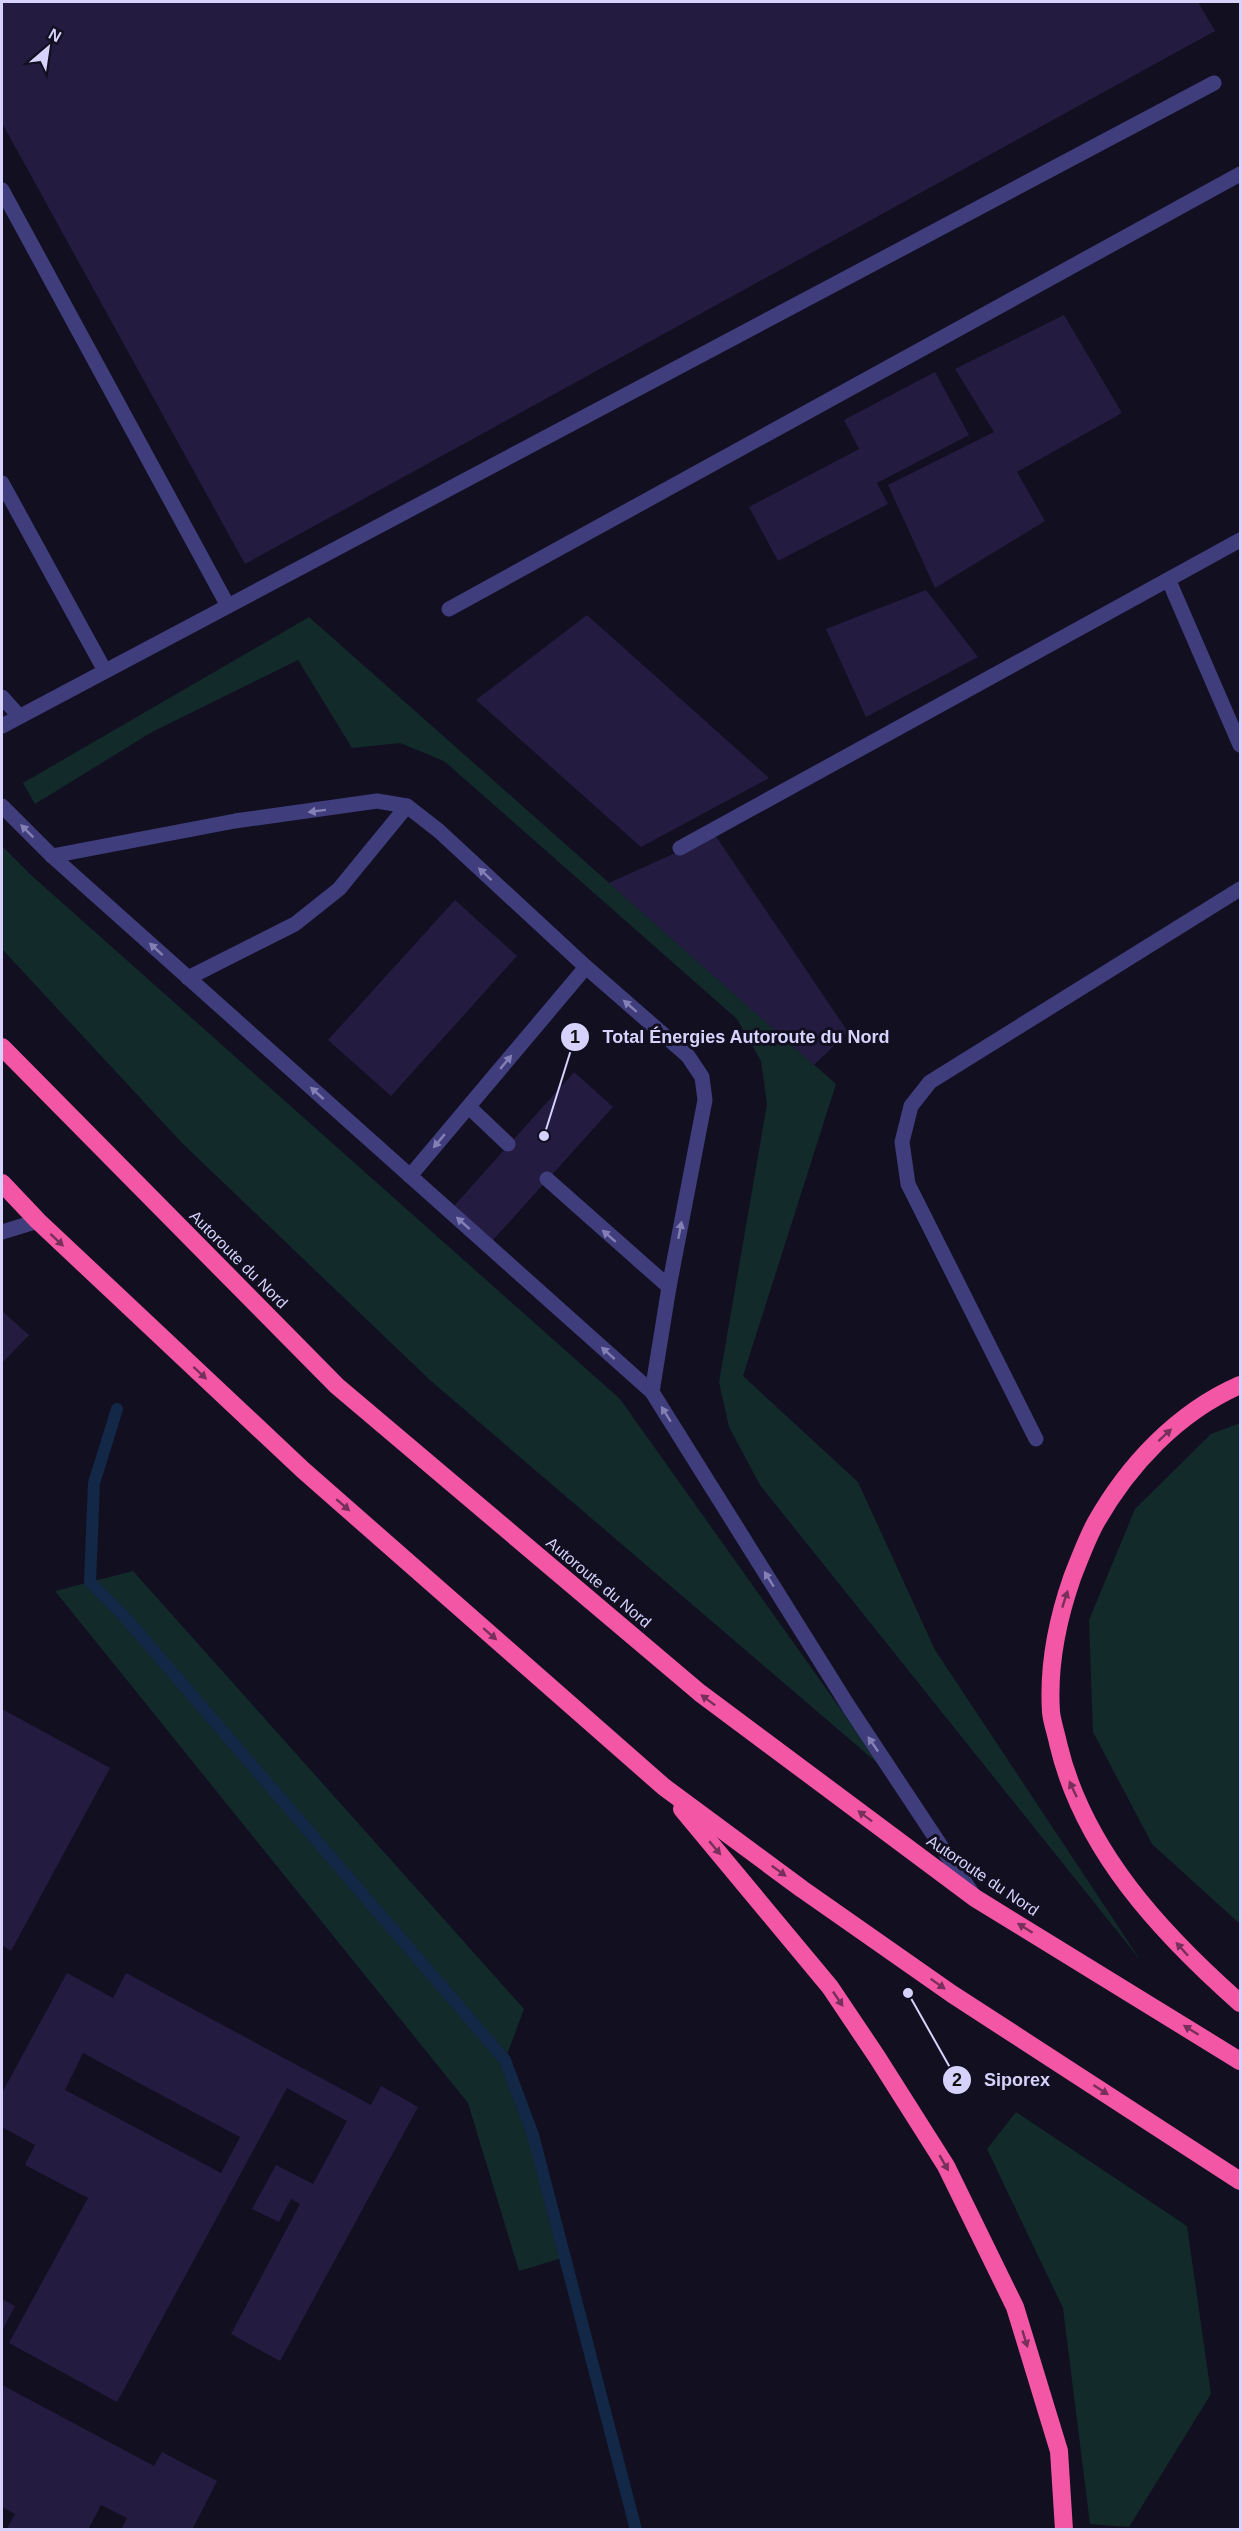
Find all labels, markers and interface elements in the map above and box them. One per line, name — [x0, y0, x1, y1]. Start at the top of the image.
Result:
north arrow — [18, 18, 78, 78]
text: N — [46, 25, 64, 46]
one-way arrow — [307, 806, 326, 816]
one-way arrow — [20, 824, 34, 838]
one-way arrow — [478, 867, 493, 881]
one-way arrow — [149, 942, 164, 956]
one-way arrow — [622, 999, 638, 1012]
callout: Total Énergies Autoroute du Nord — [560, 1019, 902, 1055]
text: Total Énergies Autoroute du Nord — [603, 1026, 890, 1047]
text: 1 — [570, 1027, 580, 1047]
one-way arrow — [499, 1055, 512, 1070]
one-way arrow — [310, 1087, 325, 1100]
one-way arrow — [434, 1134, 446, 1149]
street label: Autoroute du Nord — [186, 1207, 291, 1312]
one-way arrow — [455, 1216, 470, 1230]
one-way arrow — [676, 1220, 685, 1239]
one-way arrow — [602, 1230, 617, 1243]
one-way arrow — [50, 1232, 64, 1246]
one-way arrow — [601, 1347, 616, 1360]
one-way arrow — [192, 1366, 207, 1380]
one-way arrow — [660, 1406, 671, 1422]
one-way arrow — [1158, 1429, 1172, 1443]
one-way arrow — [335, 1498, 350, 1511]
street label: Autoroute du Nord — [543, 1534, 654, 1631]
one-way arrow — [764, 1571, 775, 1587]
one-way arrow — [1061, 1590, 1070, 1608]
one-way arrow — [482, 1627, 497, 1640]
one-way arrow — [701, 1694, 717, 1706]
one-way arrow — [868, 1736, 879, 1752]
one-way arrow — [1068, 1781, 1077, 1798]
one-way arrow — [858, 1810, 874, 1822]
street label: Autoroute du Nord — [924, 1832, 1042, 1919]
one-way arrow — [708, 1840, 721, 1856]
one-way arrow — [770, 1865, 786, 1877]
one-way arrow — [1017, 1922, 1033, 1933]
one-way arrow — [1176, 1942, 1189, 1957]
one-way arrow — [929, 1978, 945, 1990]
one-way arrow — [832, 1991, 843, 2007]
one-way arrow — [1183, 2025, 1199, 2036]
callout: Siporex — [942, 2062, 1062, 2098]
text: 2 — [952, 2070, 962, 2090]
text: Siporex — [984, 2070, 1050, 2090]
one-way arrow — [1093, 2085, 1109, 2096]
one-way arrow — [938, 2155, 949, 2171]
one-way arrow — [1021, 2330, 1030, 2348]

